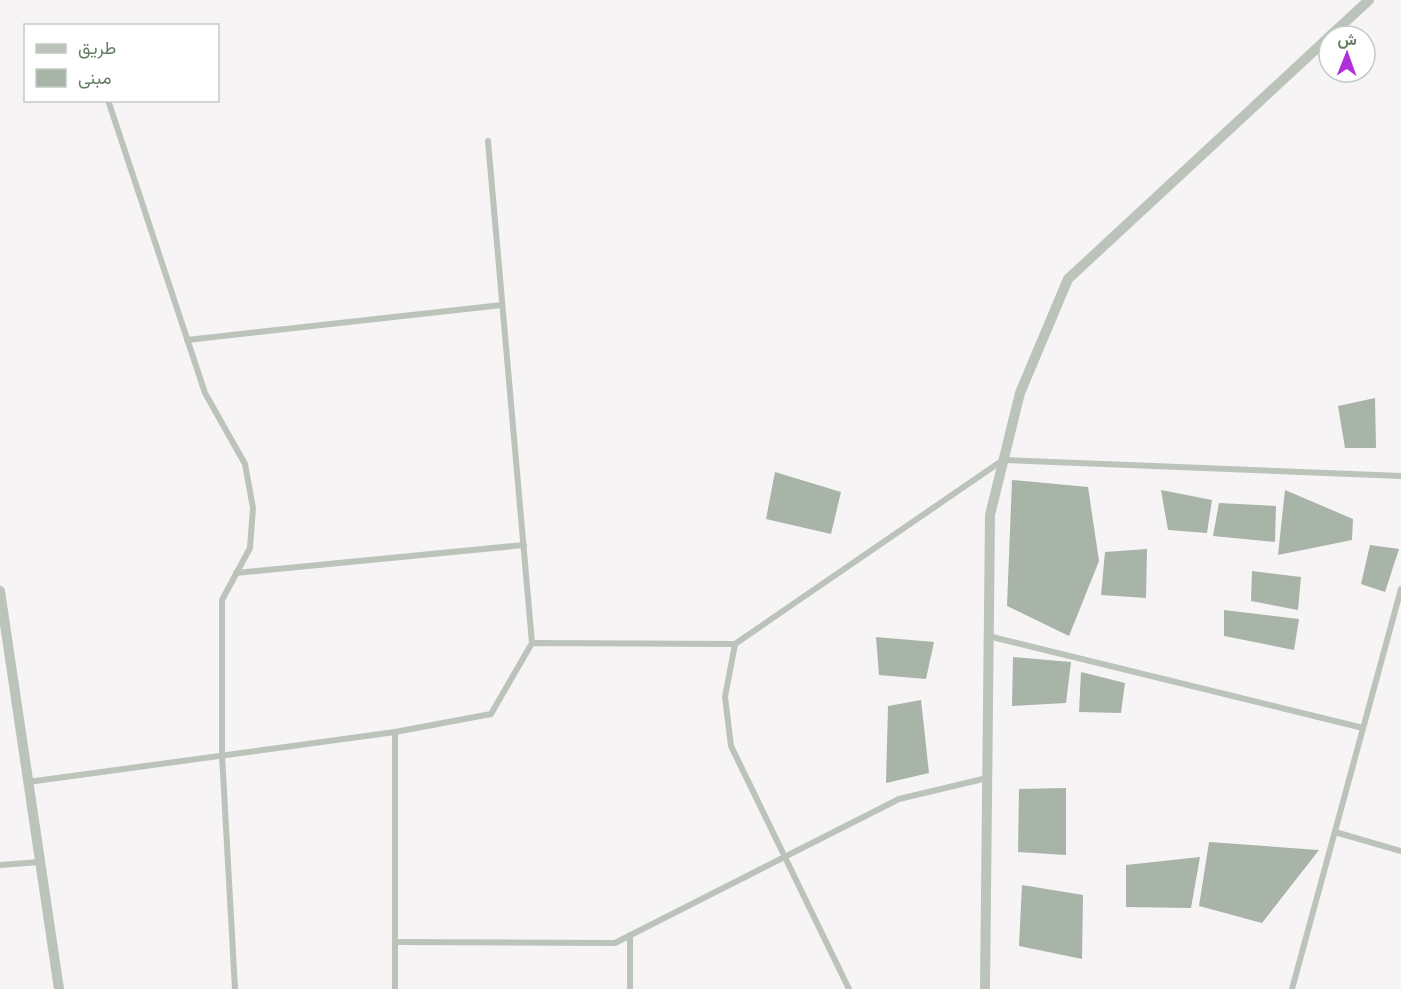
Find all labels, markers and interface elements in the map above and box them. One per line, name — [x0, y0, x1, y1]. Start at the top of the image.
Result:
legend — [24, 24, 219, 102]
north arrow — [1317, 24, 1377, 84]
text: ش — [1337, 29, 1357, 49]
text: طريق — [78, 36, 116, 59]
text: مبنى — [78, 66, 112, 89]

